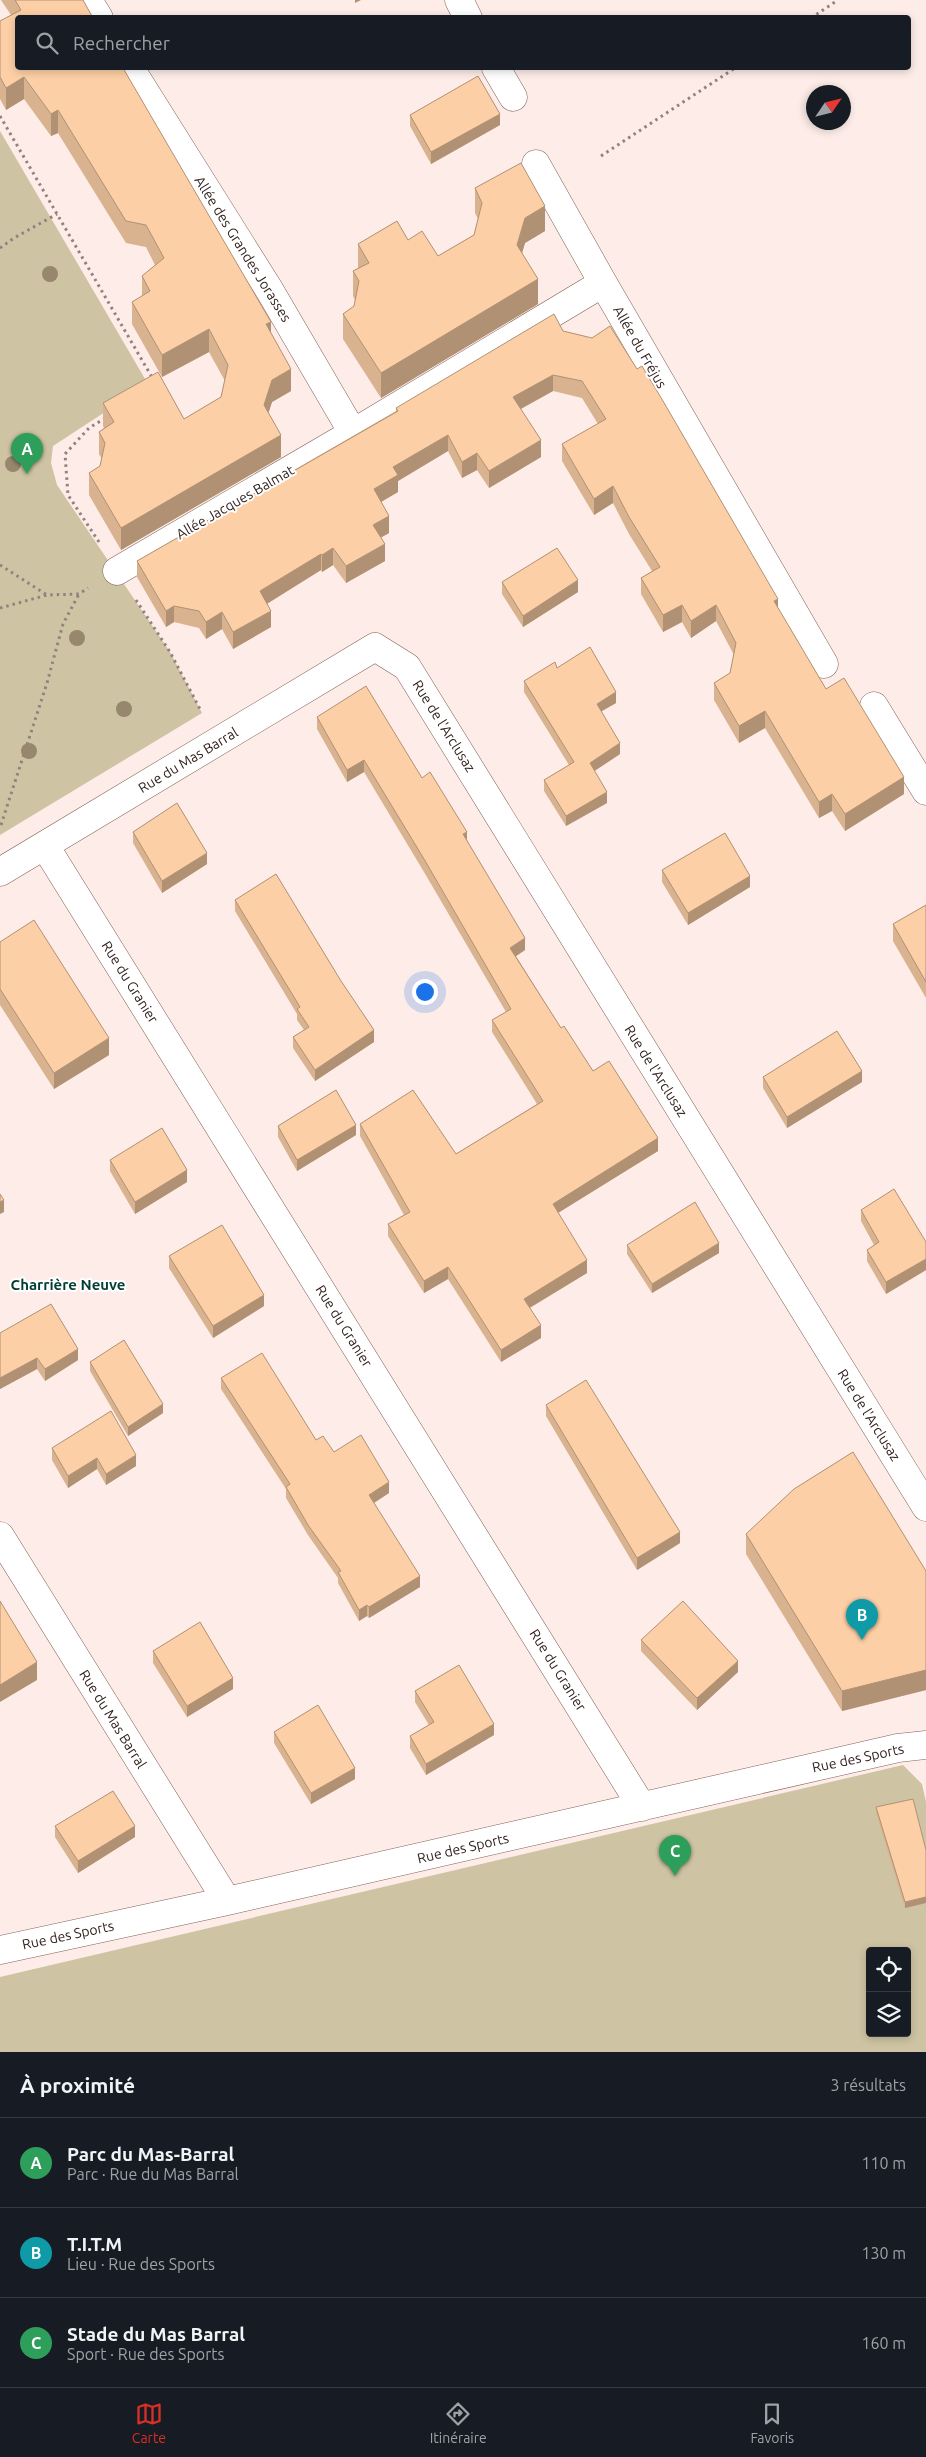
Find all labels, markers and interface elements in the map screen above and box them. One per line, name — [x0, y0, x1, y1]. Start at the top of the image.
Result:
search box — [15, 15, 911, 70]
icon: search — [33, 29, 61, 57]
text: Rechercher — [73, 32, 170, 54]
north arrow — [806, 85, 851, 130]
street label: Allée des Grandes Jorasses — [191, 173, 295, 325]
street label: Allée du Fréjus — [610, 303, 670, 391]
pin: A — [11, 433, 43, 474]
street label: Allée Jacques Balmat — [173, 461, 297, 542]
street label: Rue de l'Arclusaz — [409, 677, 479, 775]
street label: Rue du Mas Barral — [135, 724, 241, 796]
street label: Rue du Granier — [99, 938, 162, 1026]
your location — [412, 979, 438, 1005]
street label: Rue de l'Arclusaz — [621, 1022, 691, 1120]
district label: Charrière Neuve — [11, 1276, 125, 1293]
street label: Rue du Granier — [313, 1282, 376, 1370]
street label: Rue de l'Arclusaz — [834, 1366, 904, 1464]
pin: B — [846, 1599, 878, 1640]
street label: Rue du Granier — [527, 1626, 590, 1714]
street label: Rue du Mas Barral — [76, 1667, 150, 1772]
street label: Rue des Sports — [811, 1740, 905, 1776]
street label: Rue des Sports — [416, 1830, 510, 1866]
pin: C — [659, 1835, 691, 1876]
street label: Rue des Sports — [21, 1917, 115, 1953]
map controls — [866, 1947, 911, 2037]
button: locate — [866, 1947, 911, 1992]
button: layers — [866, 1992, 911, 2037]
text: À proximité — [20, 2073, 135, 2097]
text: 3 résultats — [830, 2076, 906, 2094]
text: Parc du Mas-Barral — [67, 2143, 234, 2165]
text: A — [30, 2154, 42, 2172]
text: 110 m — [861, 2154, 906, 2172]
text: Parc · Rue du Mas Barral — [67, 2165, 239, 2183]
text: T.I.T.M — [67, 2233, 122, 2255]
text: B — [31, 2244, 41, 2262]
text: 130 m — [861, 2244, 906, 2262]
text: Lieu · Rue des Sports — [67, 2255, 215, 2273]
text: Stade du Mas Barral — [67, 2323, 245, 2345]
text: C — [31, 2334, 41, 2352]
text: 160 m — [861, 2334, 906, 2352]
text: Sport · Rue des Sports — [67, 2345, 225, 2363]
tab: Carte — [132, 2400, 166, 2446]
tab: Itinéraire — [430, 2400, 487, 2446]
tab: Favoris — [750, 2400, 794, 2446]

